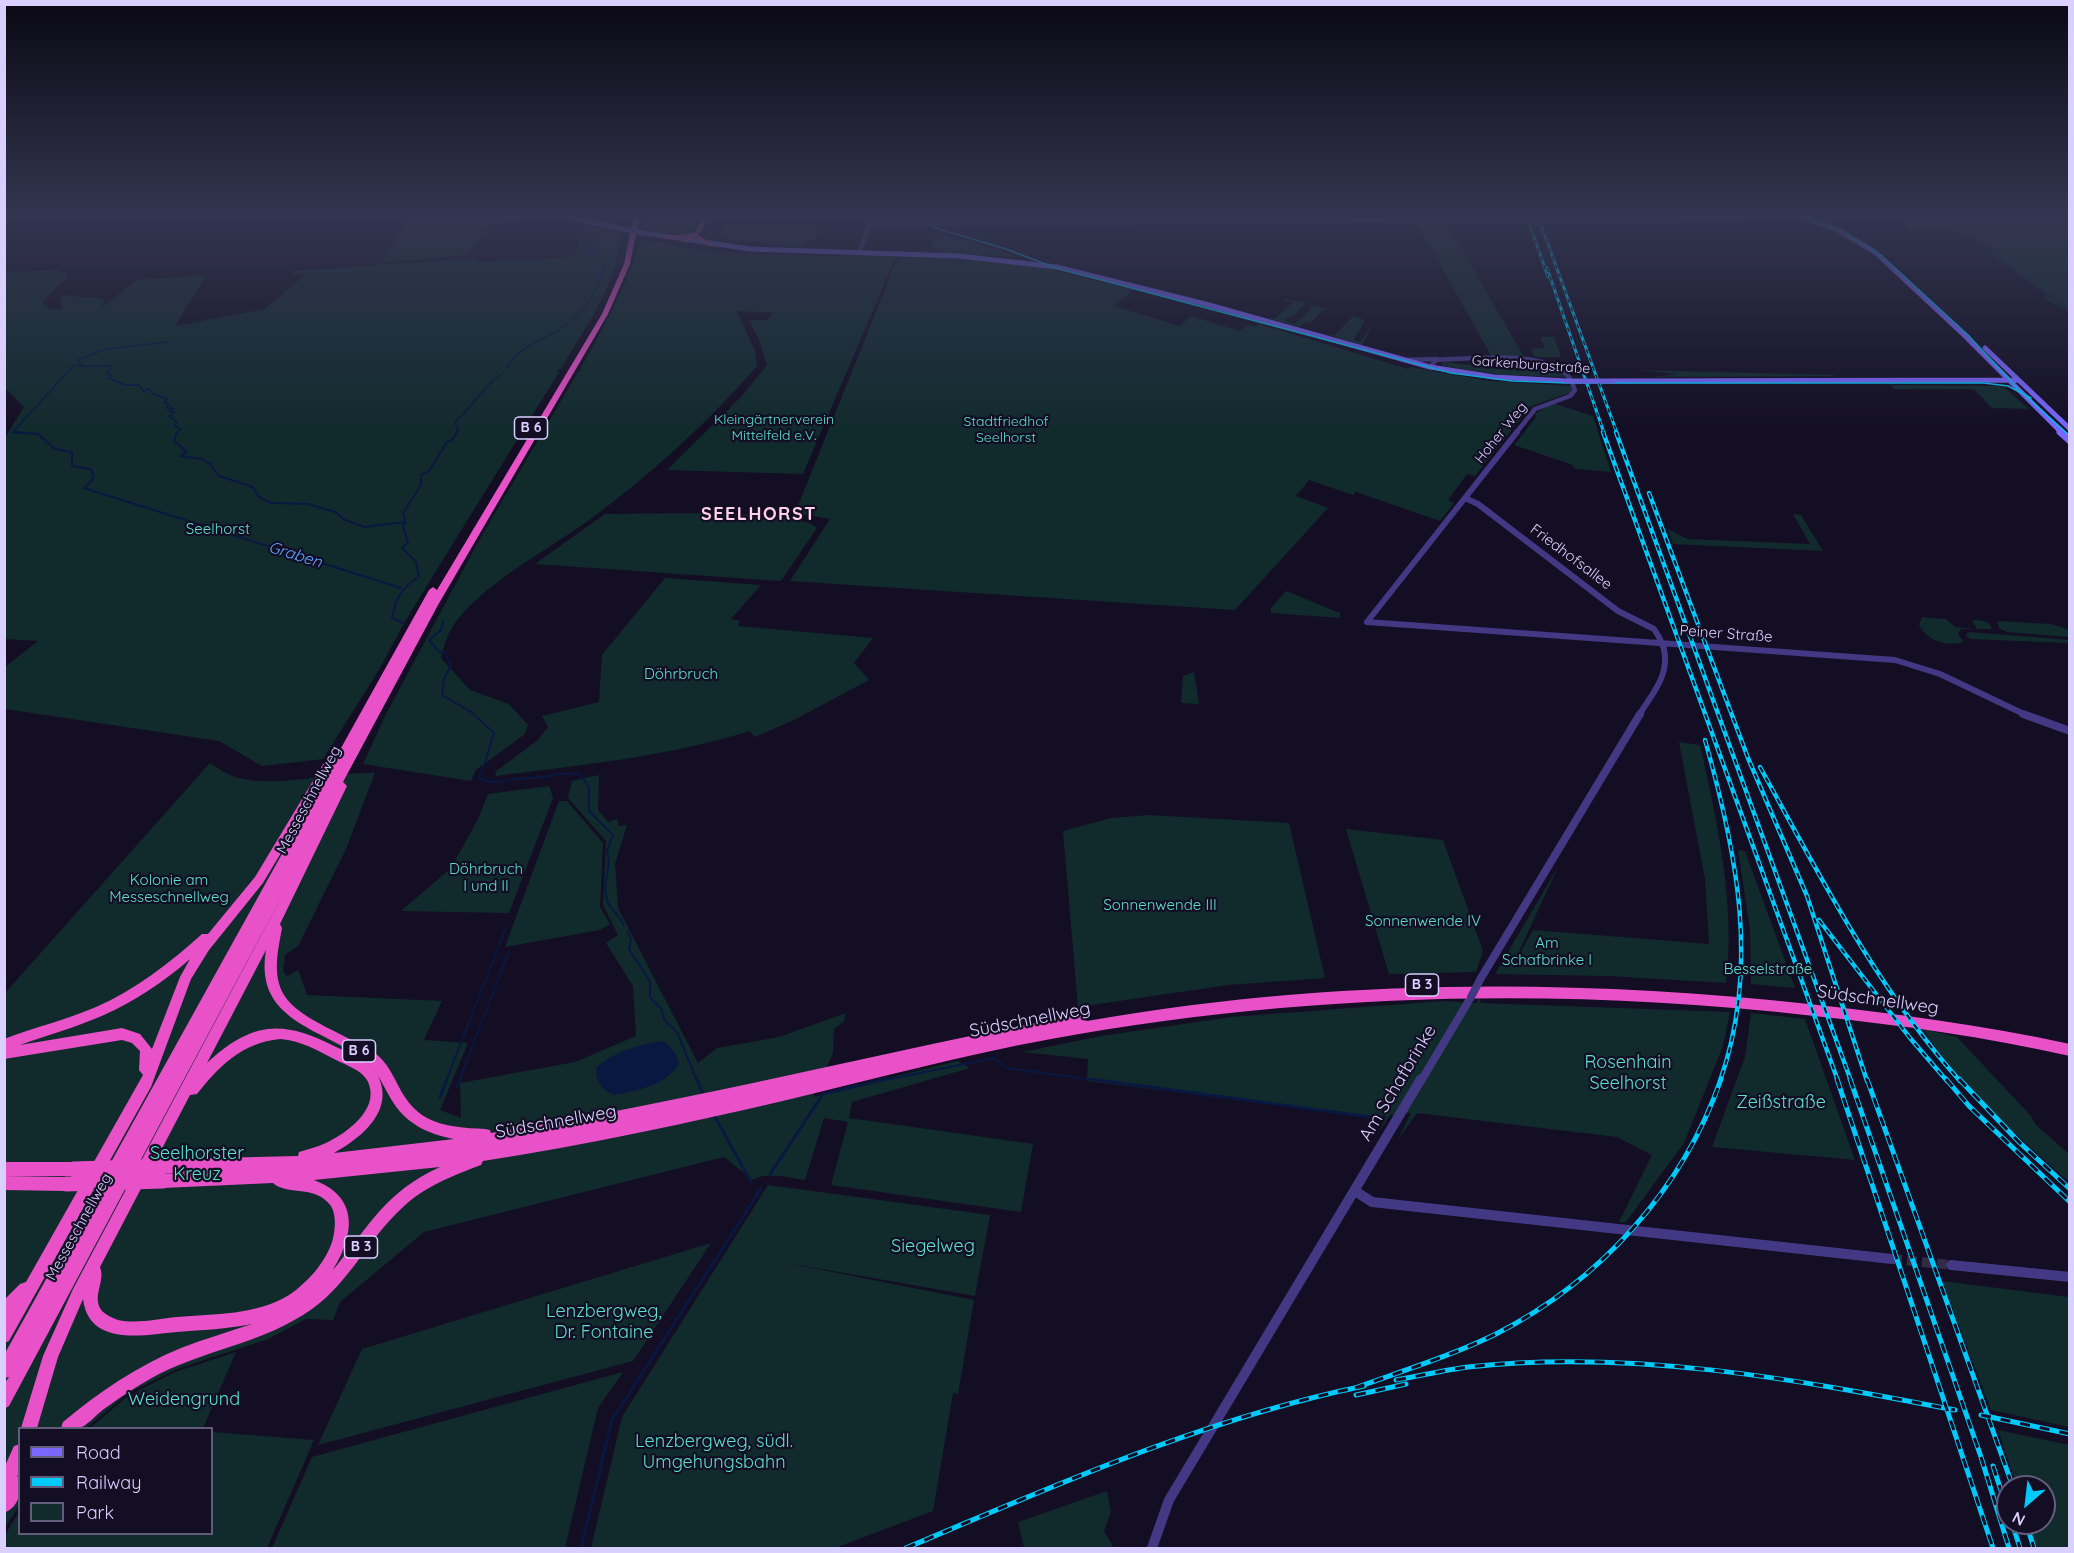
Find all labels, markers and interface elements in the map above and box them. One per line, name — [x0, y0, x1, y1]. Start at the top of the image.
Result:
street label: Garkenburgstraße — [1471, 352, 1591, 378]
street label: Hoher Weg — [1471, 399, 1531, 467]
park label: Kleingärtnerverein Mittelfeld e.V. — [714, 412, 834, 444]
park label: Stadtfriedhof Seelhorst — [963, 414, 1049, 446]
road number: B 6 — [514, 417, 548, 439]
district label: SEELHORST — [701, 504, 817, 526]
park label: Seelhorst — [186, 520, 250, 538]
street label: Friedhofsallee — [1527, 520, 1615, 594]
water label: Graben — [266, 538, 324, 572]
street label: Peiner Straße — [1679, 622, 1773, 646]
park label: Döhrbruch — [644, 665, 718, 683]
street label: Messeschnellweg — [273, 743, 345, 857]
park label: Döhrbruch I und II — [449, 860, 523, 895]
park label: Kolonie am Messeschnellweg — [109, 871, 229, 906]
park label: Sonnenwende III — [1103, 896, 1217, 914]
park label: Sonnenwende IV — [1365, 912, 1481, 930]
park label: Am Schafbrinke I — [1502, 934, 1592, 969]
park label: Besselstraße — [1724, 960, 1812, 978]
road number: B 3 — [1406, 974, 1438, 996]
street label: Südschnellweg — [1816, 981, 1940, 1019]
street label: Südschnellweg — [968, 998, 1092, 1042]
street label: Am Schafbrinke — [1355, 1021, 1441, 1145]
road number: B 6 — [342, 1040, 376, 1062]
park label: Rosenhain Seelhorst — [1584, 1052, 1672, 1094]
park label: Zeißstraße — [1736, 1092, 1826, 1114]
street label: Südschnellweg — [494, 1101, 618, 1143]
park label: Seelhorster Kreuz — [150, 1143, 244, 1186]
street label: Messeschnellweg — [42, 1170, 116, 1284]
road number: B 3 — [344, 1236, 378, 1258]
park label: Siegelweg — [891, 1236, 975, 1258]
park label: Lenzbergweg, Dr. Fontaine — [546, 1301, 662, 1344]
park label: Weidengrund — [128, 1389, 240, 1411]
legend — [18, 1427, 213, 1535]
park label: Lenzbergweg, südl. Umgehungsbahn — [635, 1431, 793, 1474]
text: Road — [76, 1441, 121, 1464]
text: Railway — [76, 1471, 142, 1494]
north arrow — [1996, 1475, 2056, 1535]
text: Park — [76, 1501, 114, 1524]
text: N — [2009, 1508, 2028, 1531]

